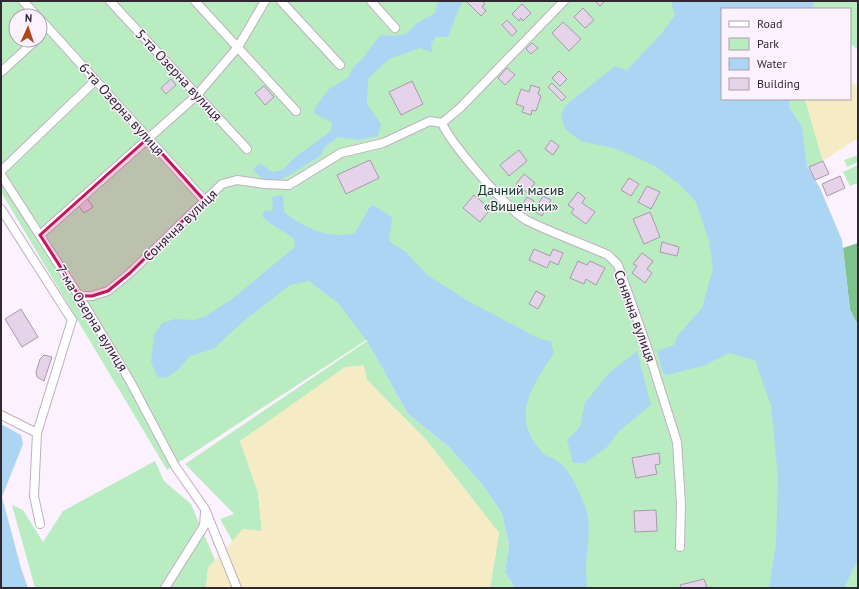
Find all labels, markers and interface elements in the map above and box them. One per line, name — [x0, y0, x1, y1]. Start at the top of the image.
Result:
north arrow — [8, 8, 48, 48]
legend — [721, 8, 851, 100]
text: N — [25, 11, 33, 25]
text: Road — [757, 16, 782, 31]
street label: 5-та Озерна вулиця — [132, 25, 226, 125]
text: Park — [757, 36, 779, 51]
text: Water — [757, 56, 787, 71]
street label: 6-та Озерна вулиця — [75, 59, 169, 159]
text: Building — [757, 76, 800, 91]
park label: Дачний масив «Вишеньки» — [478, 181, 564, 215]
street label: Сонячна вулиця — [139, 185, 221, 265]
street label: 7-ма Озерна вулиця — [52, 261, 132, 375]
street label: Сонячна вулиця — [610, 268, 660, 364]

